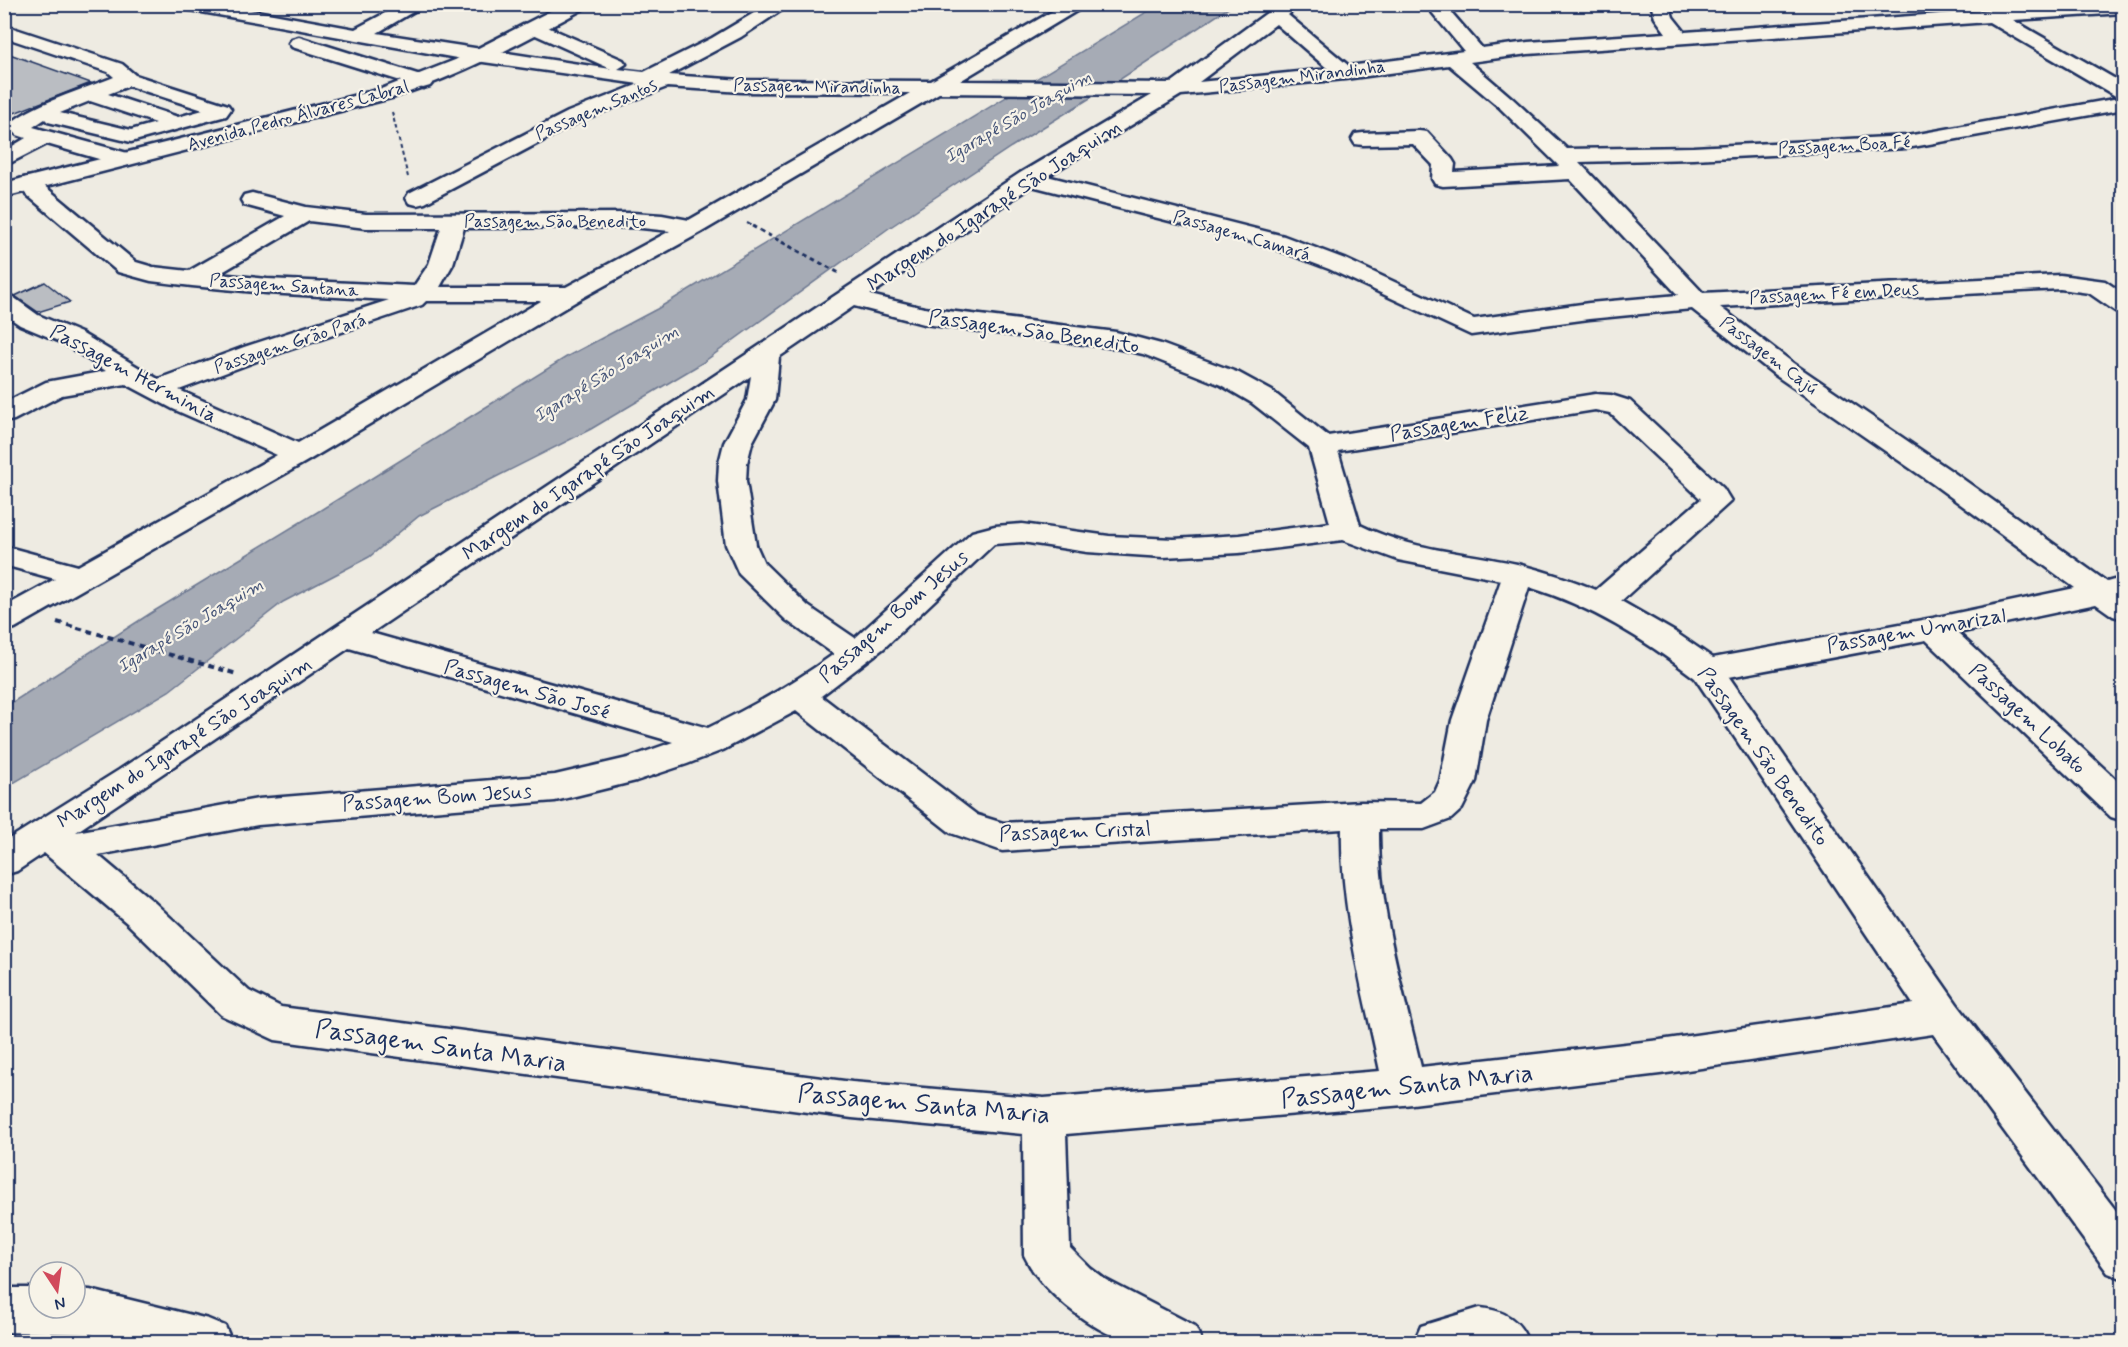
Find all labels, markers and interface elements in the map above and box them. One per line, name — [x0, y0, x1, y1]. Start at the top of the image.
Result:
street label: Passagem Mirandinha — [1218, 55, 1387, 99]
water label: Igarapé São Joaquim — [941, 65, 1096, 169]
street label: Passagem Santos — [532, 73, 661, 146]
street label: Passagem Mirandinha — [733, 74, 901, 100]
street label: Avenida Pedro Álvares Cabral — [185, 75, 412, 157]
street label: Margem do Igarapé São Joaquim — [862, 113, 1128, 300]
street label: Passagem Boa Fé — [1777, 131, 1911, 161]
street label: Passagem Camará — [1170, 205, 1313, 267]
street label: Passagem São Benedito — [464, 210, 646, 234]
street label: Passagem Santana — [209, 269, 360, 303]
street label: Passagem Fé em Deus — [1749, 278, 1919, 310]
street label: Passagem São Benedito — [927, 303, 1141, 361]
street label: Passagem Grão Pará — [211, 308, 370, 380]
street label: Passagem Cajú — [1715, 311, 1822, 400]
street label: Passagem Herminia — [45, 318, 222, 430]
water label: Igarapé São Joaquim — [530, 320, 683, 428]
street label: Margem do Igarapé São Joaquim — [457, 378, 721, 569]
street label: Passagem Feliz — [1388, 399, 1530, 449]
street label: Passagem Bom Jesus — [813, 544, 975, 690]
water label: Igarapé São Joaquim — [113, 573, 268, 679]
street label: Passagem Umarizal — [1824, 601, 2008, 661]
street label: Margem do Igarapé São Joaquim — [52, 650, 318, 837]
street label: Passagem São José — [441, 653, 613, 727]
street label: Passagem Lobato — [1963, 657, 2092, 780]
street label: Passagem São Benedito — [1691, 662, 1836, 852]
street label: Passagem Bom Jesus — [341, 777, 533, 819]
street label: Passagem Cristal — [999, 815, 1151, 849]
street label: Passagem Santa Maria — [313, 1013, 569, 1081]
street label: Passagem Santa Maria — [1279, 1057, 1535, 1117]
street label: Passagem Santa Maria — [796, 1077, 1052, 1133]
north arrow — [27, 1260, 87, 1320]
text: N — [52, 1292, 68, 1315]

